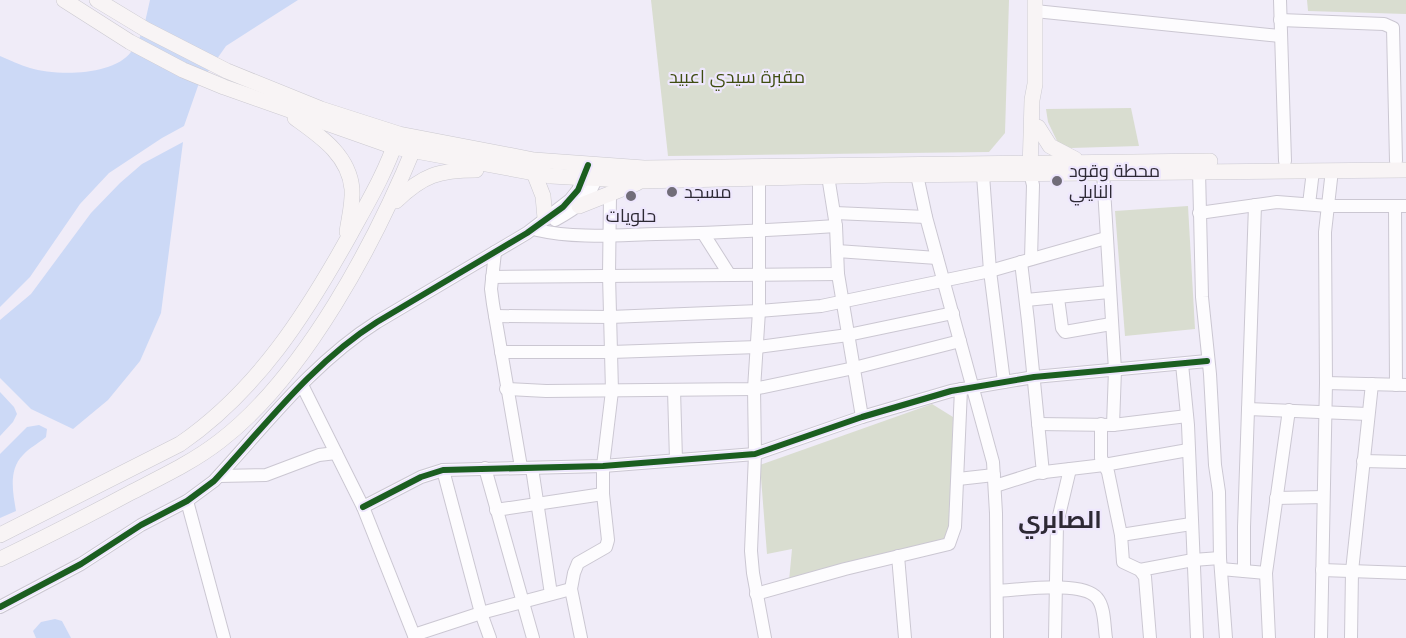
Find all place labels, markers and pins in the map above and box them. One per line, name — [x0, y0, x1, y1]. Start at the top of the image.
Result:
place label: محطة وقود النايلي — [1069, 161, 1160, 206]
marker: محطة وقود النايلي — [1050, 174, 1064, 188]
place label: مسجد — [684, 182, 732, 202]
marker: مسجد — [665, 185, 679, 199]
marker: حلويات — [624, 189, 638, 203]
place label: حلويات — [606, 206, 656, 227]

